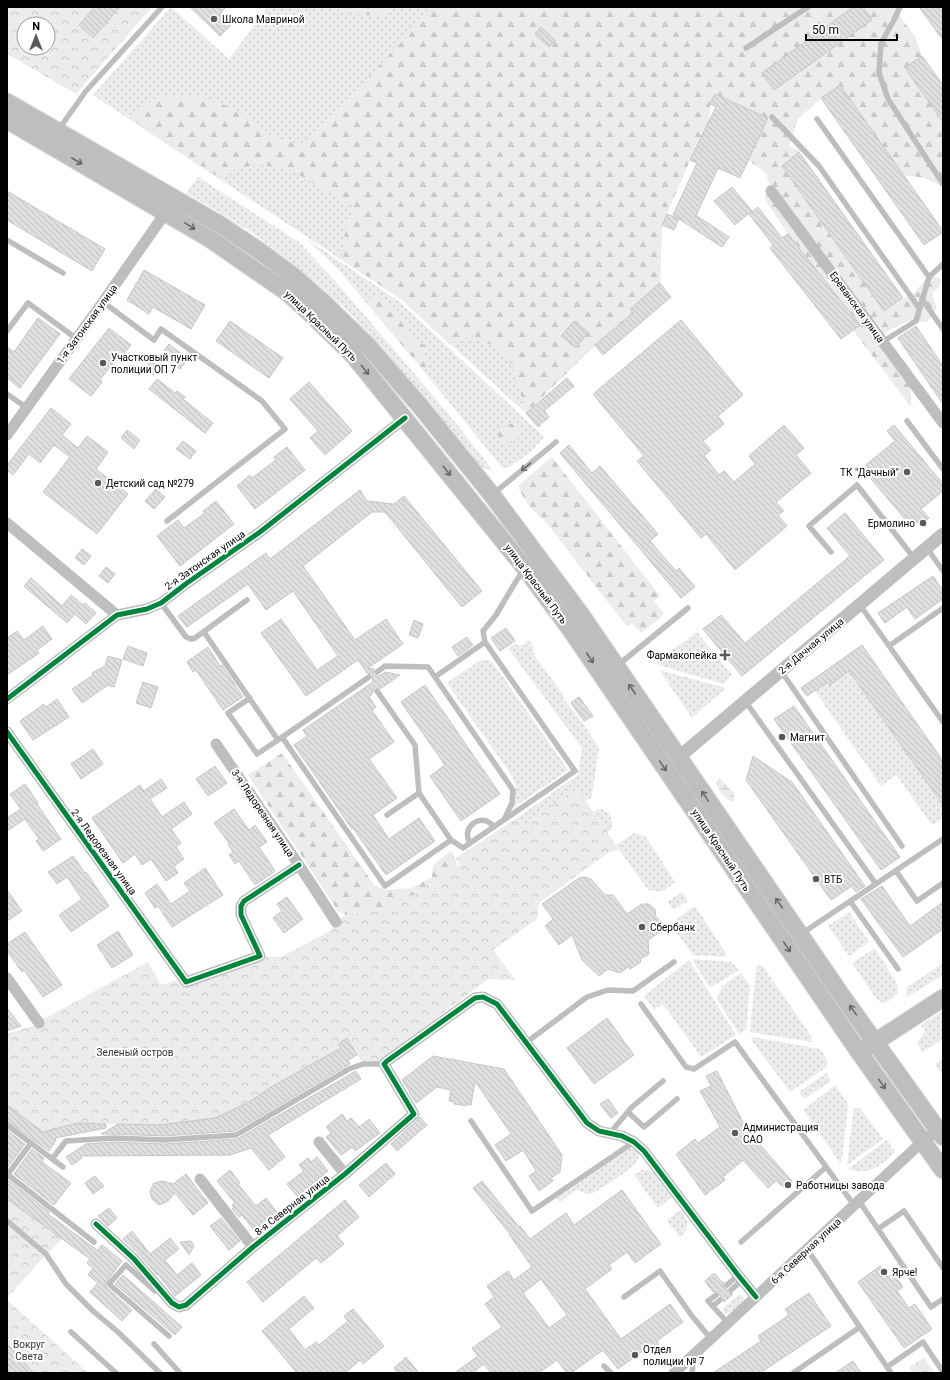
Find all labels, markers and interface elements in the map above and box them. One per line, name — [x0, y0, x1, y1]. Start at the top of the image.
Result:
marker: Школа Мавриной — [209, 14, 219, 24]
place label: Школа Мавриной — [222, 14, 305, 25]
north arrow — [16, 16, 56, 56]
scale bar — [806, 16, 897, 42]
text: N — [32, 20, 40, 33]
text: 50 m — [812, 23, 839, 37]
one-way arrow — [71, 157, 83, 165]
one-way arrow — [183, 223, 195, 231]
street label: Ереванская улица — [828, 269, 886, 345]
street label: 1-я Затонская улица — [55, 282, 119, 366]
street label: улица Красный Путь — [282, 289, 360, 363]
place label: Участковый пункт полиции ОП 7 — [111, 352, 198, 375]
marker: Участковый пункт полиции ОП 7 — [98, 358, 108, 368]
one-way arrow — [361, 364, 370, 375]
one-way arrow — [520, 463, 531, 472]
one-way arrow — [443, 465, 452, 476]
place label: ТК "Дачный" — [840, 467, 899, 478]
marker: ТК "Дачный" — [902, 467, 912, 477]
marker: Детский сад №279 — [93, 478, 103, 488]
place label: Детский сад №279 — [106, 478, 194, 489]
place label: Ермолино — [868, 518, 915, 529]
marker: Ермолино — [918, 518, 928, 528]
street label: 2-я Затонская улица — [163, 528, 247, 592]
street label: улица Красный Путь — [503, 542, 569, 626]
street label: 2-я Дачная улица — [776, 616, 846, 676]
place label: Фармакопейка — [647, 649, 717, 661]
marker: Фармакопейка — [720, 650, 730, 660]
one-way arrow — [586, 652, 594, 663]
one-way arrow — [628, 683, 636, 694]
marker: Магнит — [777, 732, 787, 742]
place label: Магнит — [790, 732, 825, 743]
one-way arrow — [659, 760, 667, 771]
street label: 3-я Ледорезная улица — [230, 767, 296, 859]
one-way arrow — [701, 791, 709, 802]
street label: 2-я Ледорезная улица — [69, 807, 139, 897]
street label: улица Красный Путь — [689, 807, 753, 893]
marker: ВТБ — [811, 874, 821, 884]
place label: ВТБ — [824, 874, 842, 885]
one-way arrow — [775, 897, 783, 908]
marker: Сбербанк — [637, 922, 647, 932]
place label: Сбербанк — [650, 922, 696, 933]
one-way arrow — [783, 942, 791, 953]
one-way arrow — [848, 1005, 857, 1016]
park label: Зеленый остров — [97, 1047, 174, 1058]
one-way arrow — [878, 1078, 886, 1089]
place label: Администрация САО — [743, 1122, 819, 1145]
marker: Администрация САО — [730, 1128, 740, 1138]
street label: 8-я Северная улица — [253, 1173, 331, 1237]
marker: Работницы завода — [783, 1180, 793, 1190]
place label: Работницы завода — [796, 1180, 884, 1191]
street label: 6-я Северная улица — [769, 1216, 843, 1286]
marker: Ярче! — [879, 1267, 889, 1277]
place label: Ярче! — [892, 1267, 917, 1278]
park label: Вокруг Света — [13, 1339, 46, 1362]
place label: Отдел полиции № 7 — [643, 1344, 705, 1367]
marker: Отдел полиции № 7 — [630, 1350, 640, 1360]

